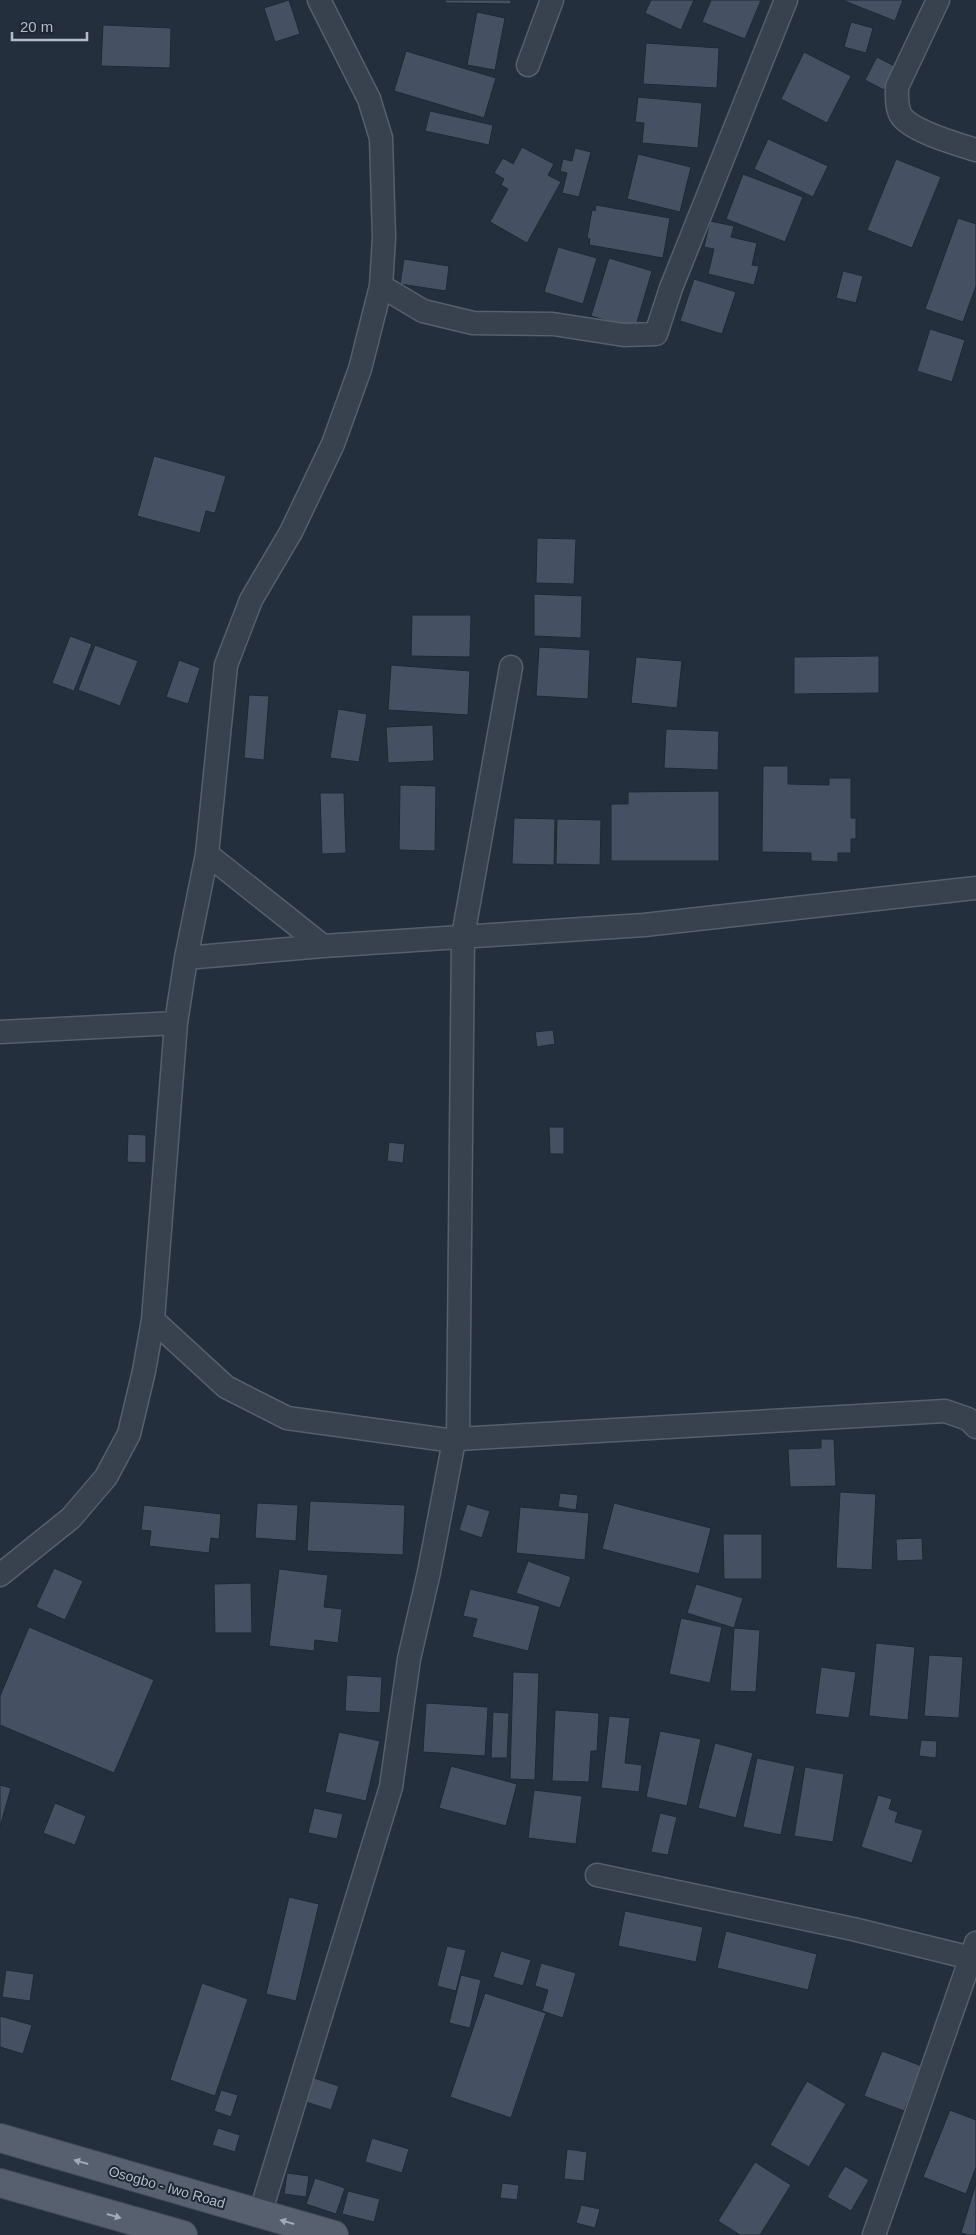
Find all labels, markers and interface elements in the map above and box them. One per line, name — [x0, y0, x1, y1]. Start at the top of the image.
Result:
scale bar — [12, 10, 88, 42]
text: 20 m — [20, 18, 53, 35]
one-way arrow — [73, 2157, 88, 2165]
street label: Osogbo - Iwo Road — [107, 2163, 227, 2211]
one-way arrow — [107, 2212, 122, 2220]
one-way arrow — [280, 2217, 295, 2225]

